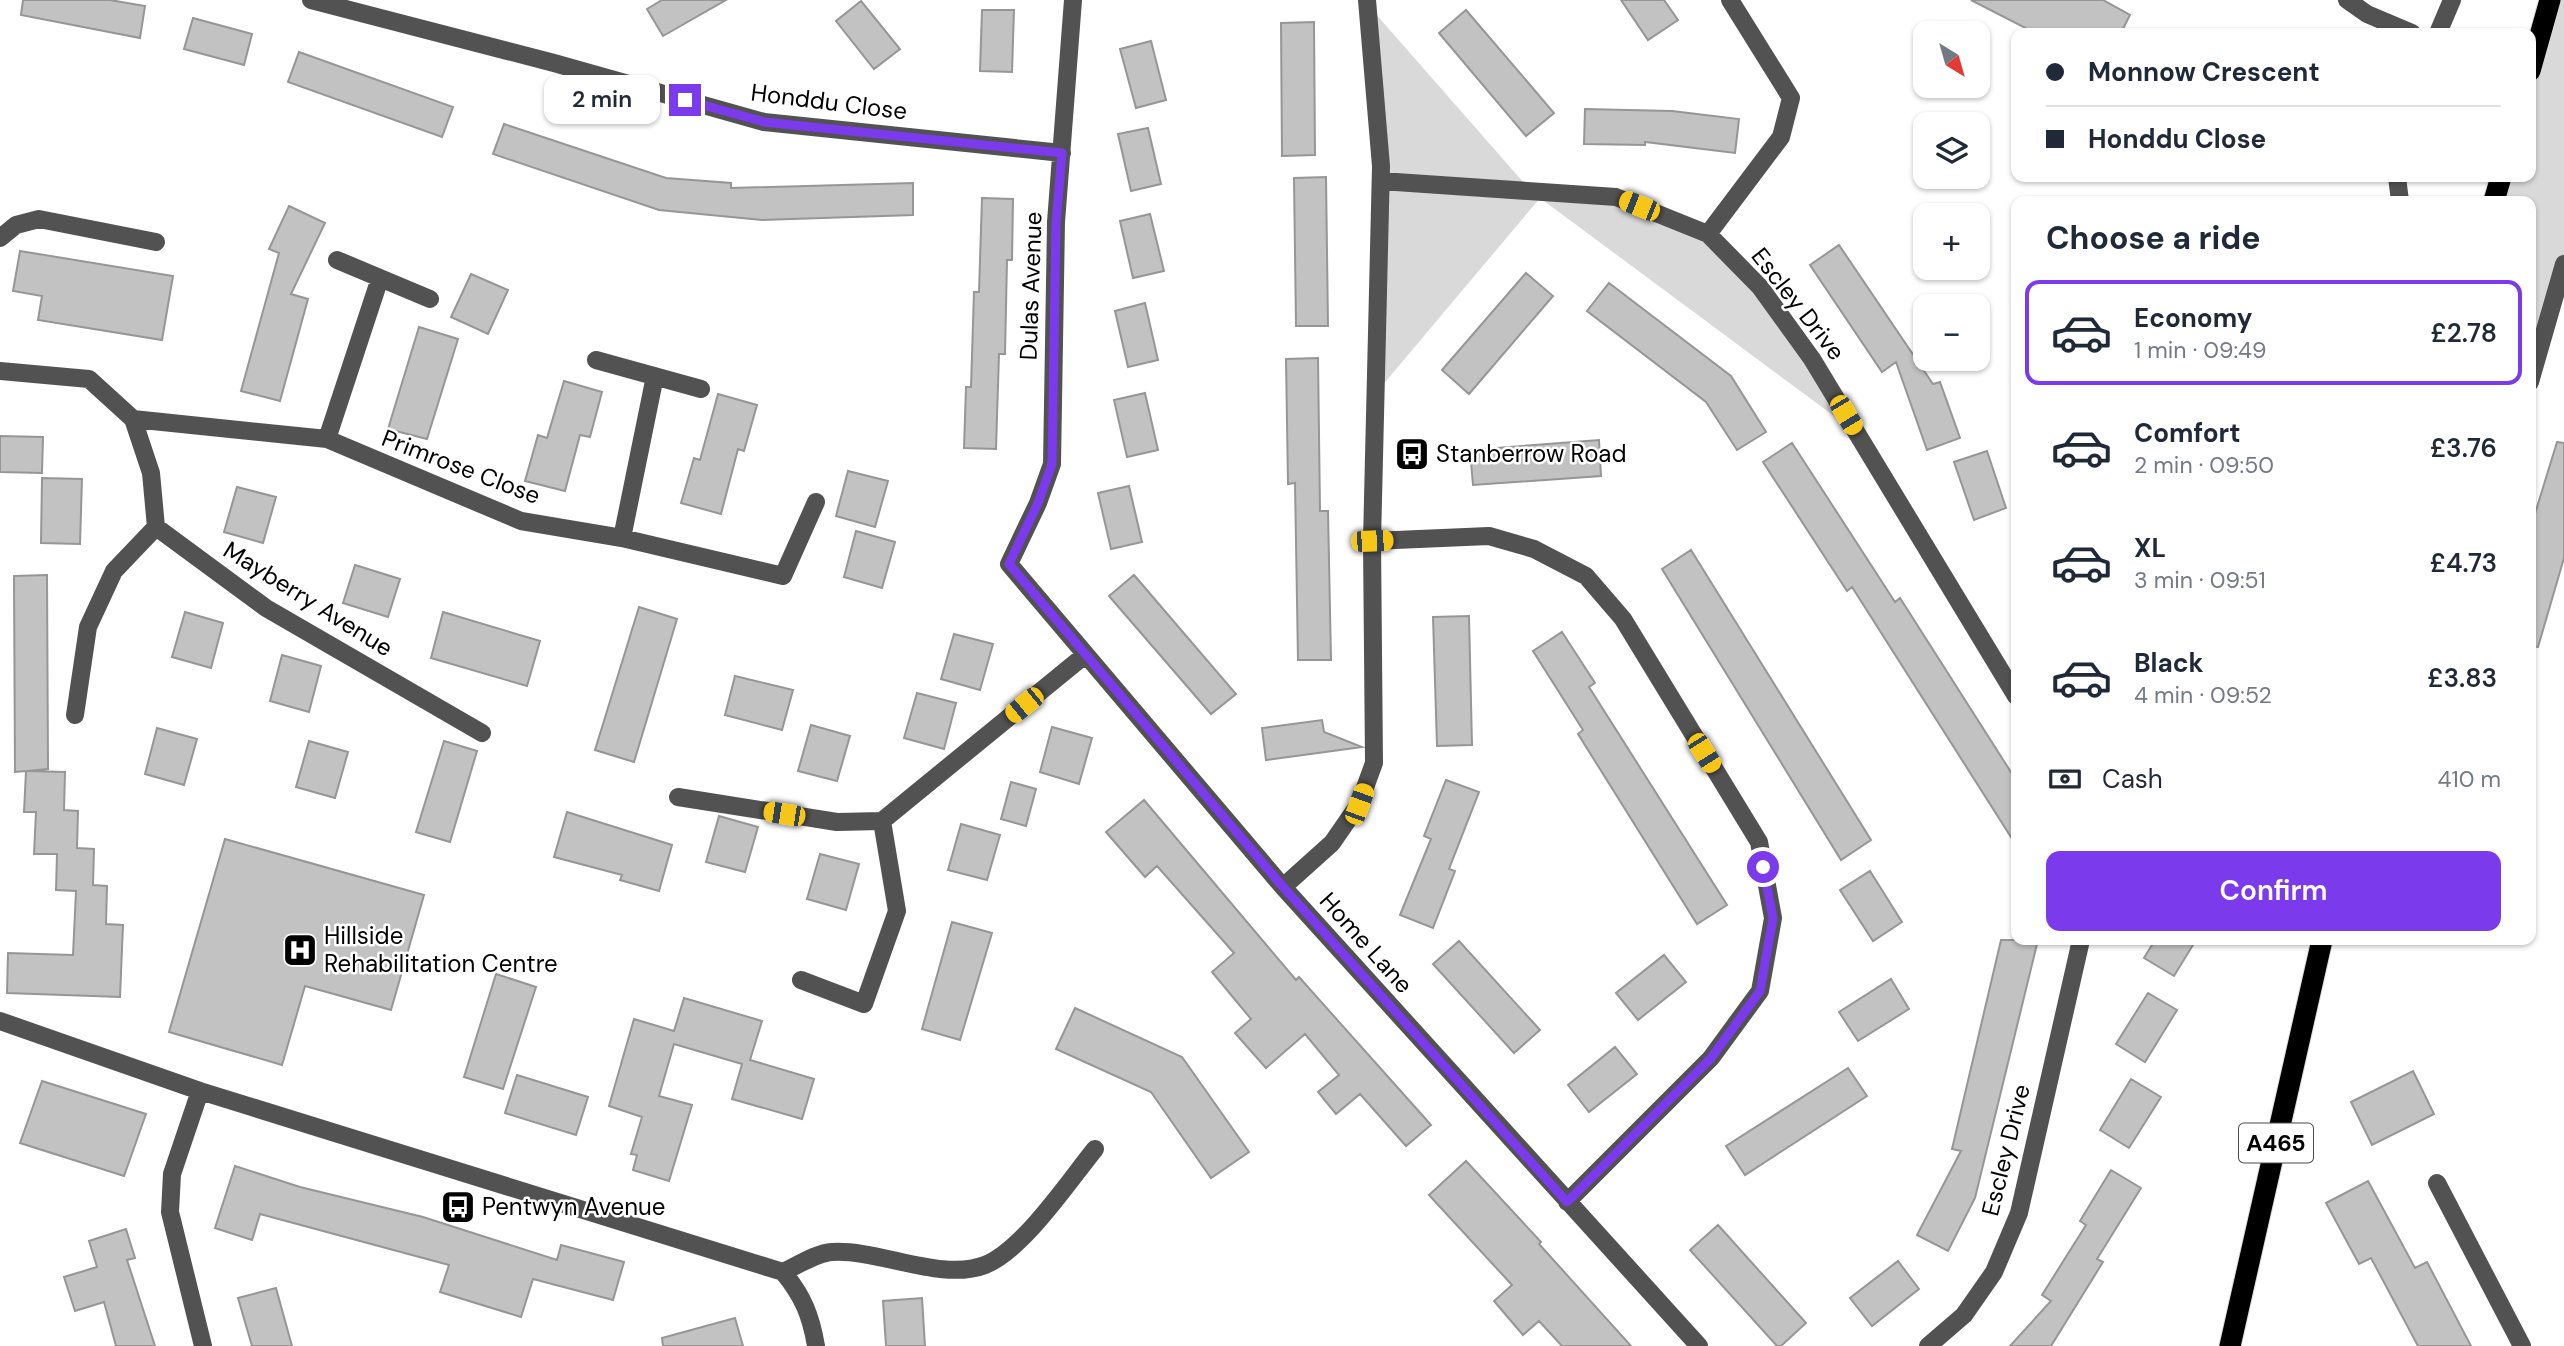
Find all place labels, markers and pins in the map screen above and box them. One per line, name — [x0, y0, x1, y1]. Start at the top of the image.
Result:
bus stop icon: Stanberrow Road — [1393, 435, 1431, 473]
place label: Stanberrow Road — [1436, 438, 1626, 469]
place label: Hillside Rehabilitation Centre — [324, 920, 558, 979]
hospital icon: Hillside Rehabilitation Centre — [281, 931, 319, 969]
bus stop icon: Pentwyn Avenue — [439, 1188, 477, 1226]
place label: Pentwyn Avenue — [482, 1191, 665, 1222]

